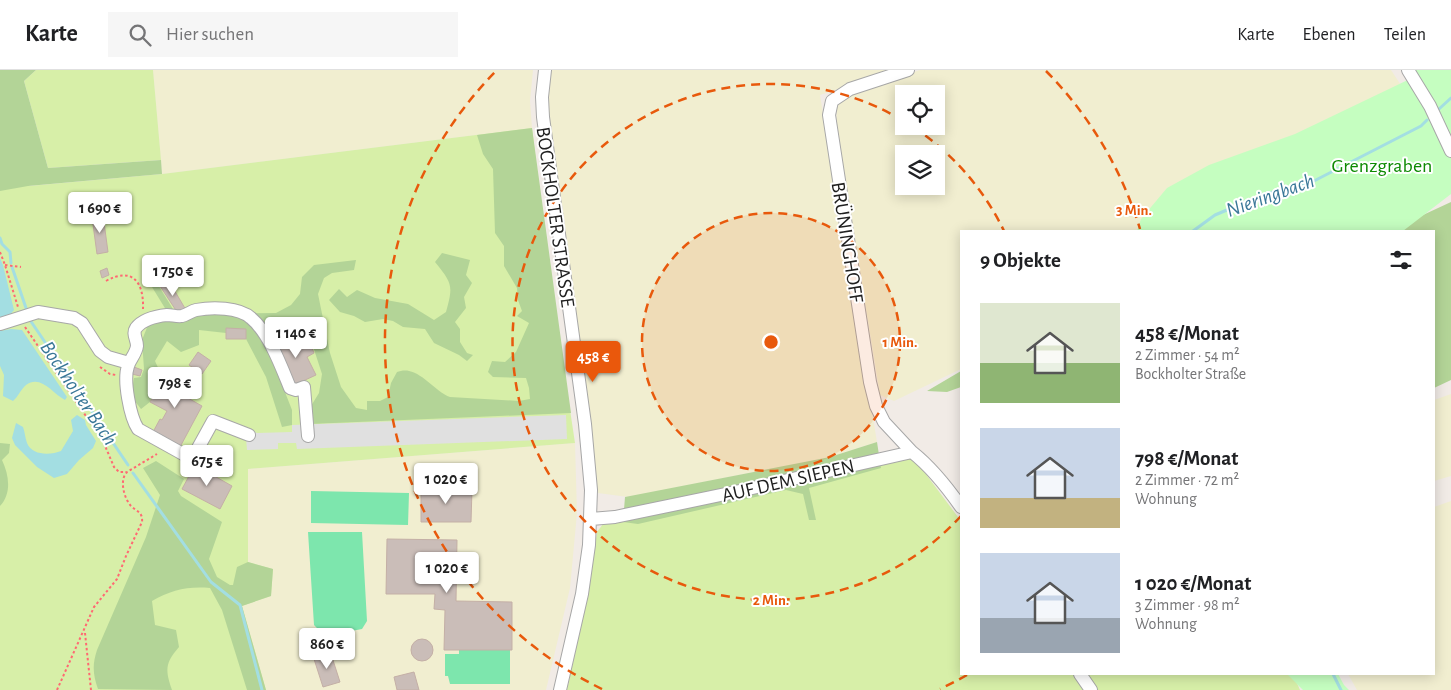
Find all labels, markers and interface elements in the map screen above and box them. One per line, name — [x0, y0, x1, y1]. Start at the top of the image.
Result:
search box — [108, 12, 458, 57]
icon: search — [126, 21, 154, 49]
text: Karte — [25, 22, 78, 46]
text: Hier suchen — [166, 25, 254, 44]
text: Karte — [1237, 26, 1275, 44]
text: Ebenen — [1303, 26, 1356, 44]
text: Teilen — [1384, 26, 1426, 44]
map controls — [895, 85, 945, 195]
button: locate — [895, 85, 945, 135]
street label: BOCKHOLTER STRASSE — [532, 126, 578, 309]
button: layers — [895, 145, 945, 195]
park label: Grenzgraben — [1332, 156, 1432, 176]
water label: Nieringbach — [1223, 170, 1317, 221]
street label: BRÜNINGHOFF — [828, 180, 866, 304]
pin: 1 690 € — [54, 191, 146, 234]
text: 1 690 € — [79, 200, 121, 216]
text: 3 Min. — [1116, 203, 1152, 218]
icon: filters — [1387, 246, 1415, 274]
text: 9 Objekte — [980, 250, 1061, 271]
pin: 1 750 € — [127, 254, 219, 297]
text: 1 750 € — [153, 263, 193, 279]
pin: 1 140 € — [250, 316, 342, 359]
icon: home — [1020, 323, 1080, 383]
text: 458 €/Monat — [1135, 323, 1239, 344]
text: 1 140 € — [276, 325, 316, 341]
centre of rings — [762, 333, 780, 351]
text: 1 Min. — [883, 335, 917, 350]
water label: Bockholter Bach — [36, 337, 121, 449]
pin: 458 € — [558, 340, 628, 383]
text: 2 Zimmer · 54 m² — [1135, 347, 1240, 363]
text: 458 € — [577, 349, 609, 365]
pin: 798 € — [140, 366, 210, 409]
text: Bockholter Straße — [1135, 366, 1246, 382]
text: 798 € — [159, 375, 191, 391]
pin: 675 € — [172, 444, 242, 487]
icon: home — [1020, 448, 1080, 508]
text: 798 €/Monat — [1135, 448, 1238, 469]
text: 675 € — [191, 453, 223, 469]
street label: AUF DEM SIEPEN — [720, 456, 856, 506]
pin: 1 020 € — [400, 462, 492, 505]
text: 1 020 € — [425, 471, 467, 487]
text: 2 Zimmer · 72 m² — [1135, 472, 1239, 488]
text: Wohnung — [1135, 491, 1197, 507]
pin: 1 020 € — [401, 552, 493, 594]
text: 1 020 € — [426, 560, 468, 576]
icon: home — [1020, 573, 1080, 633]
text: 1 020 €/Monat — [1135, 573, 1251, 594]
text: 2 Min. — [753, 593, 789, 608]
text: 3 Zimmer · 98 m² — [1135, 597, 1240, 613]
text: Wohnung — [1135, 616, 1197, 632]
pin: 860 € — [292, 628, 362, 670]
text: 860 € — [310, 636, 344, 652]

